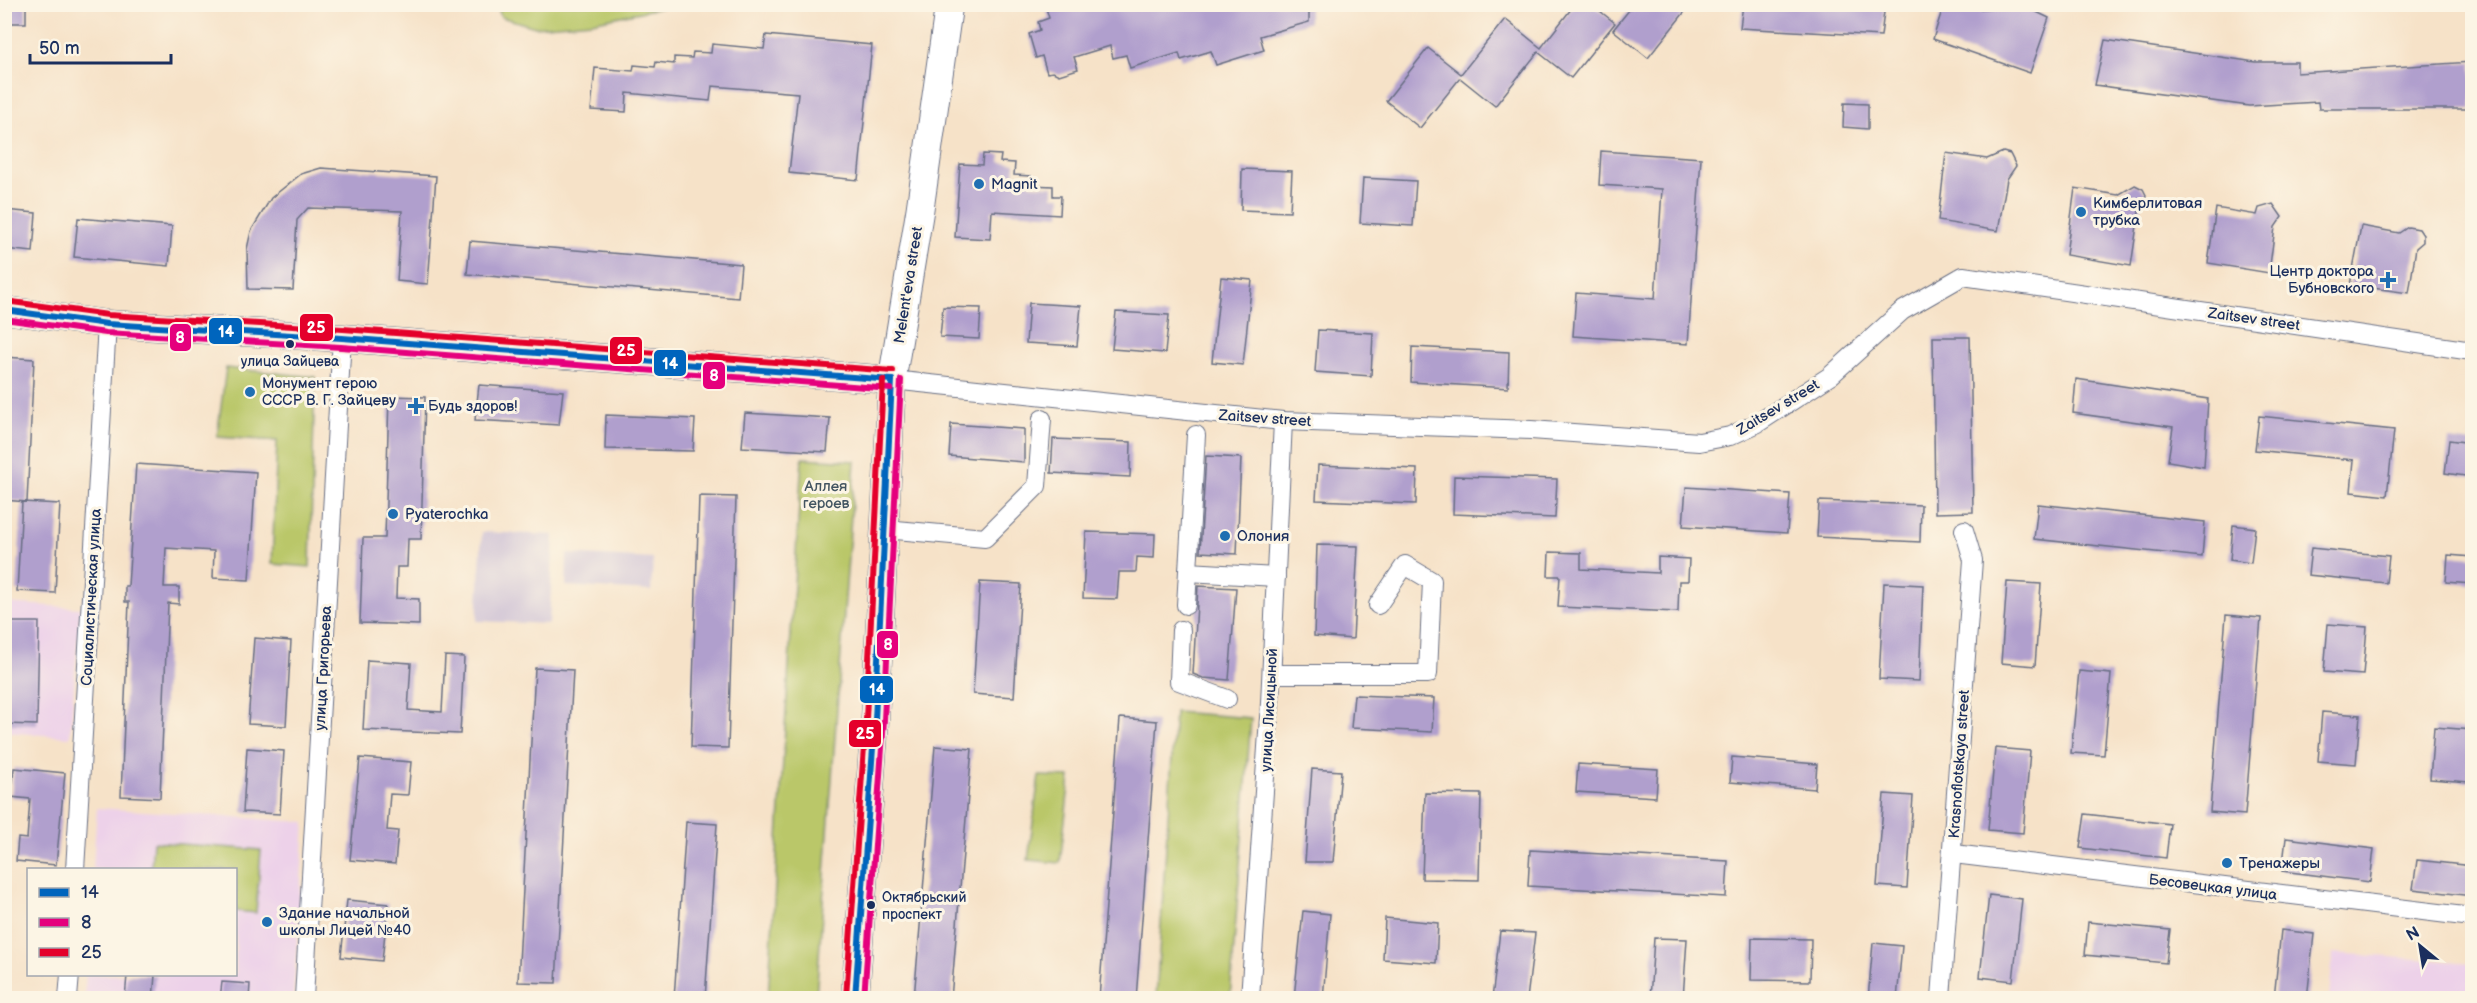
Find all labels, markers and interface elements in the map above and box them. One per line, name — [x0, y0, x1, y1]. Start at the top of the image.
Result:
scale bar — [30, 27, 171, 65]
text: 50 m — [39, 38, 80, 59]
place label: Magnit — [991, 175, 1038, 194]
marker: Magnit — [972, 177, 986, 191]
place label: Кимберлитовая трубка — [2093, 194, 2202, 230]
marker: Кимберлитовая трубка — [2074, 205, 2088, 219]
street label: Melent'eva street — [890, 225, 927, 345]
place label: Центр доктора Бубновского — [2269, 262, 2374, 298]
marker: Центр доктора Бубновского — [2379, 271, 2397, 289]
street label: Zaitsev street — [2206, 303, 2302, 335]
line badge: 25 — [299, 313, 334, 342]
line badge: 14 — [208, 317, 243, 345]
text: 25 — [307, 319, 325, 338]
line badge: 8 — [169, 323, 192, 352]
text: 14 — [218, 323, 235, 342]
text: 8 — [175, 329, 185, 348]
line badge: 25 — [609, 336, 643, 365]
marker: улица Зайцева — [284, 338, 296, 350]
text: 25 — [617, 342, 635, 361]
line badge: 14 — [653, 349, 687, 377]
place label: улица Зайцева — [241, 353, 340, 370]
text: 14 — [662, 355, 679, 374]
line badge: 8 — [702, 361, 726, 390]
text: 8 — [709, 367, 719, 386]
place label: Монумент герою СССР В. Г. Зайцеву — [262, 374, 396, 410]
street label: Zaitsev street — [1733, 375, 1823, 440]
marker: Монумент герою СССР В. Г. Зайцеву — [243, 385, 257, 399]
place label: Будь здоров! — [428, 397, 517, 416]
marker: Будь здоров! — [409, 399, 423, 413]
street label: Zaitsev street — [1217, 406, 1312, 431]
park label: Аллея героев — [803, 477, 850, 513]
place label: Pyaterochka — [405, 505, 488, 524]
marker: Pyaterochka — [386, 507, 400, 521]
street label: Социалистическая улица — [77, 508, 106, 686]
place label: Олония — [1237, 527, 1289, 546]
marker: Олония — [1218, 529, 1232, 543]
street label: улица Григорьева — [311, 605, 336, 731]
line badge: 8 — [876, 630, 899, 659]
text: 8 — [883, 636, 893, 655]
street label: улица Лисицыной — [1257, 648, 1282, 772]
line badge: 14 — [859, 675, 894, 704]
text: 14 — [869, 681, 886, 700]
street label: Krasnoflotskaya street — [1945, 689, 1974, 839]
line badge: 25 — [848, 719, 882, 748]
text: 25 — [856, 725, 874, 744]
place label: Тренажеры — [2239, 854, 2320, 873]
marker: Тренажеры — [2220, 856, 2234, 870]
legend — [27, 868, 237, 976]
street label: Бесовецкая улица — [2148, 870, 2278, 905]
text: 14 — [81, 882, 99, 903]
place label: Октябрьский проспект — [882, 889, 966, 923]
marker: Октябрьский проспект — [865, 899, 877, 911]
place label: Здание начальной школы Лицей №40 — [279, 904, 411, 940]
text: 8 — [81, 912, 92, 933]
marker: Здание начальной школы Лицей №40 — [260, 915, 274, 929]
north arrow — [2390, 916, 2450, 976]
text: N — [2403, 923, 2423, 946]
text: 25 — [81, 942, 102, 963]

